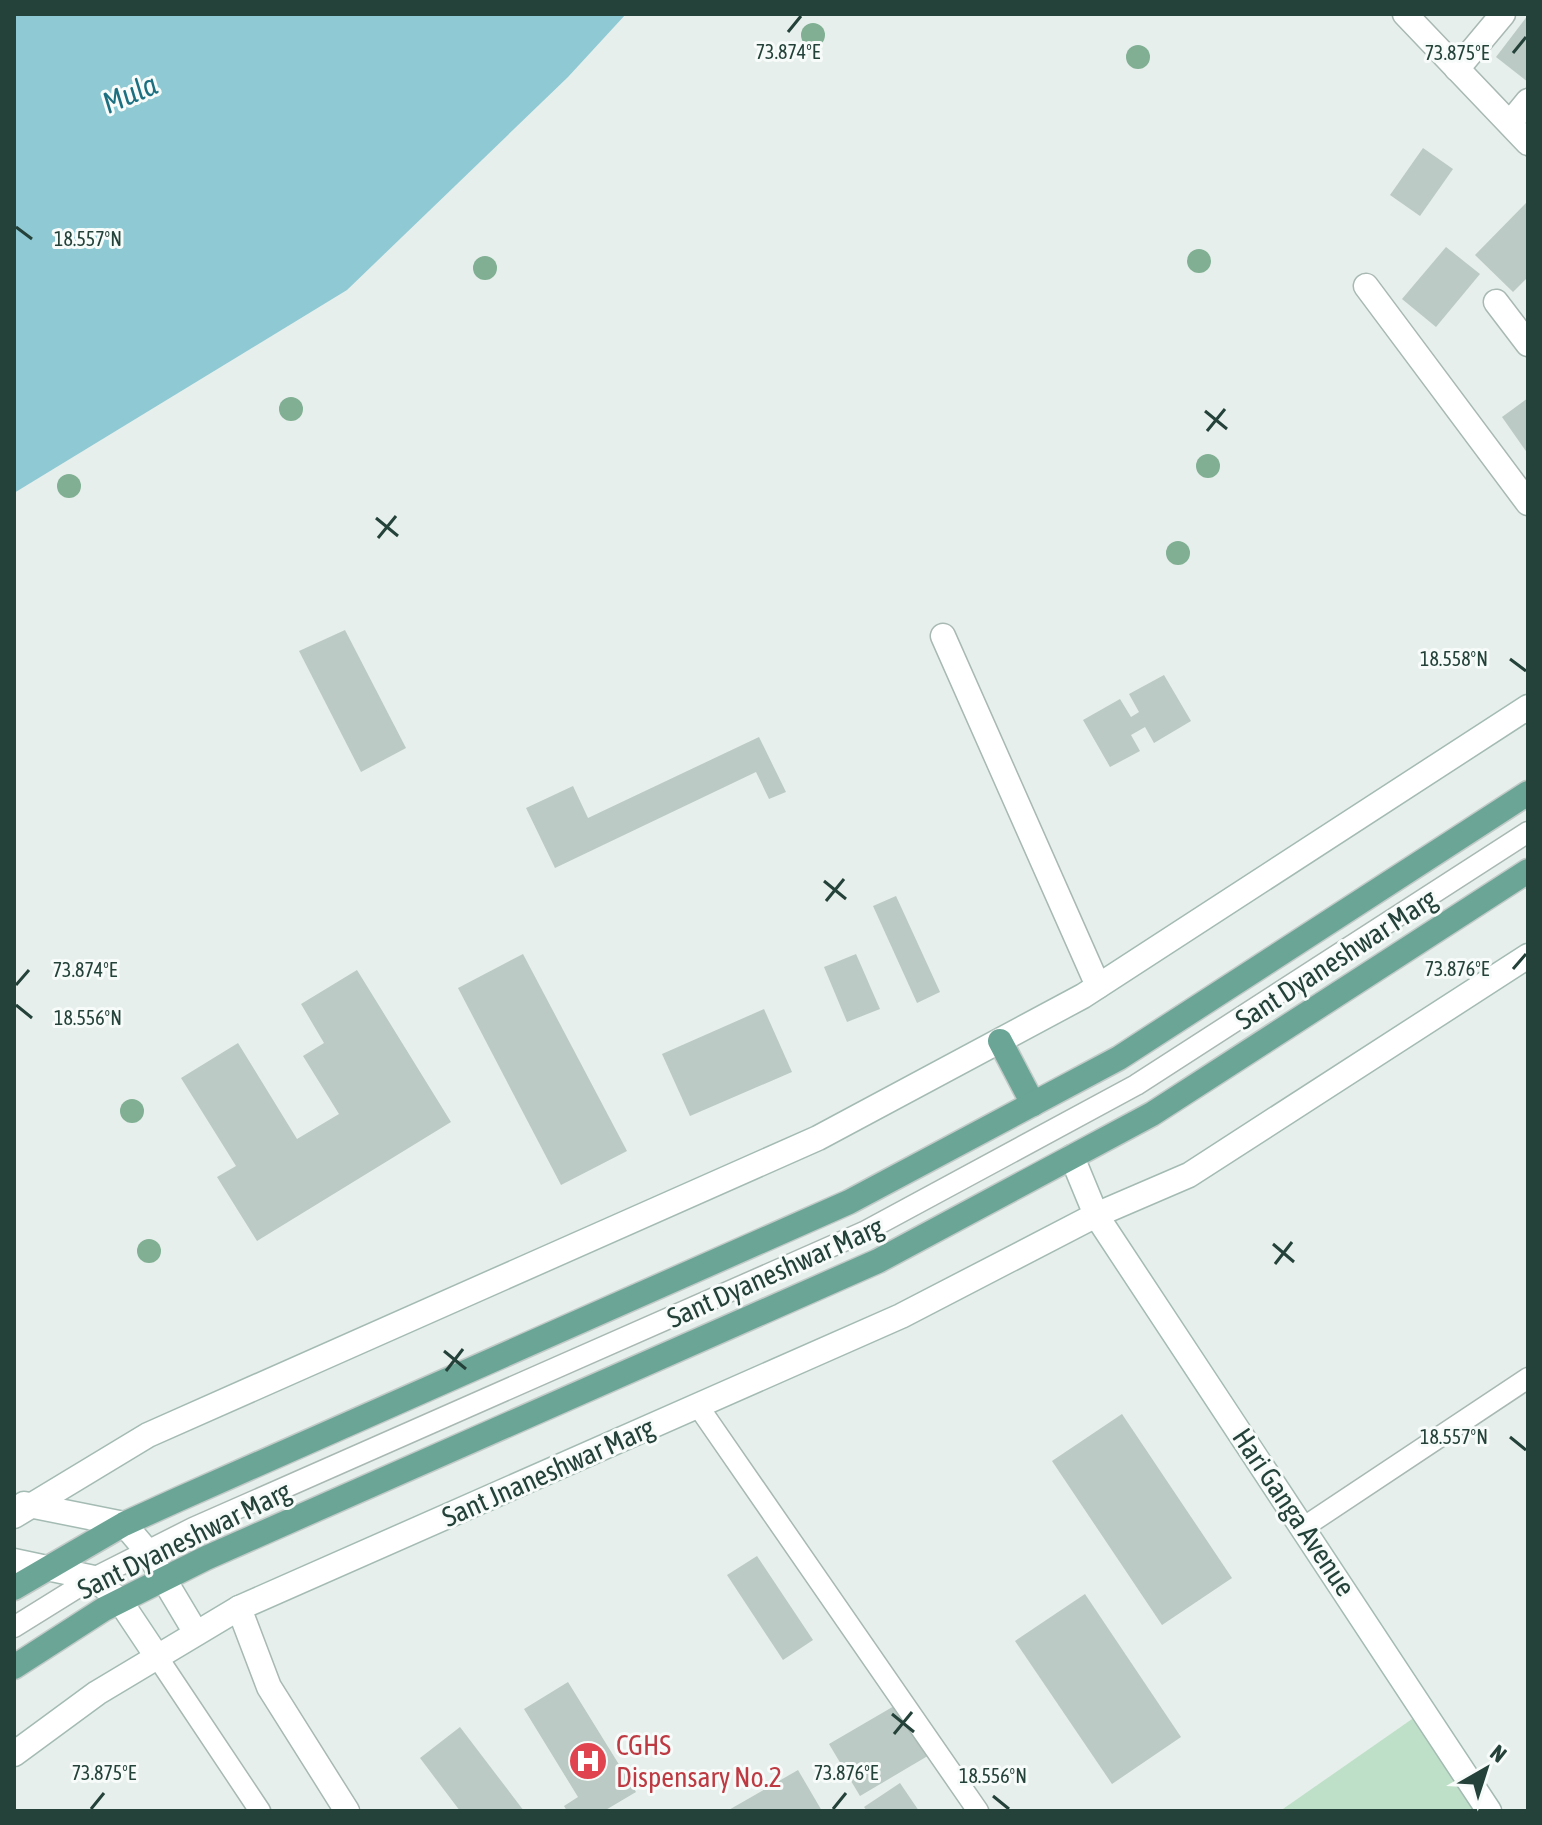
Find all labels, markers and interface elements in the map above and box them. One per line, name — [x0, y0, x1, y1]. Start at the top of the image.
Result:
text: 73.874°E — [756, 40, 821, 63]
text: 73.875°E — [1425, 41, 1490, 64]
water label: Mula — [97, 66, 162, 120]
text: 18.557°N — [54, 227, 122, 250]
text: 18.558°N — [1420, 647, 1488, 670]
street label: Sant Dyaneshwar Marg — [1230, 882, 1442, 1036]
text: 73.876°E — [1425, 957, 1490, 980]
text: 73.874°E — [53, 958, 118, 981]
text: 18.556°N — [54, 1006, 122, 1029]
street label: Sant Dyaneshwar Marg — [662, 1210, 888, 1334]
street label: Sant Jnaneshwar Marg — [437, 1411, 659, 1533]
street label: Hari Ganga Avenue — [1226, 1422, 1362, 1602]
text: 18.557°N — [1420, 1425, 1488, 1448]
street label: Sant Dyaneshwar Marg — [72, 1475, 296, 1605]
place label: CGHS Dispensary No.2 — [616, 1729, 782, 1793]
north arrow — [1446, 1729, 1526, 1809]
text: N — [1485, 1739, 1512, 1768]
hospital icon: CGHS Dispensary No.2 — [567, 1740, 609, 1782]
text: 73.875°E — [72, 1761, 137, 1784]
text: 73.876°E — [814, 1761, 879, 1784]
text: 18.556°N — [959, 1764, 1027, 1787]

